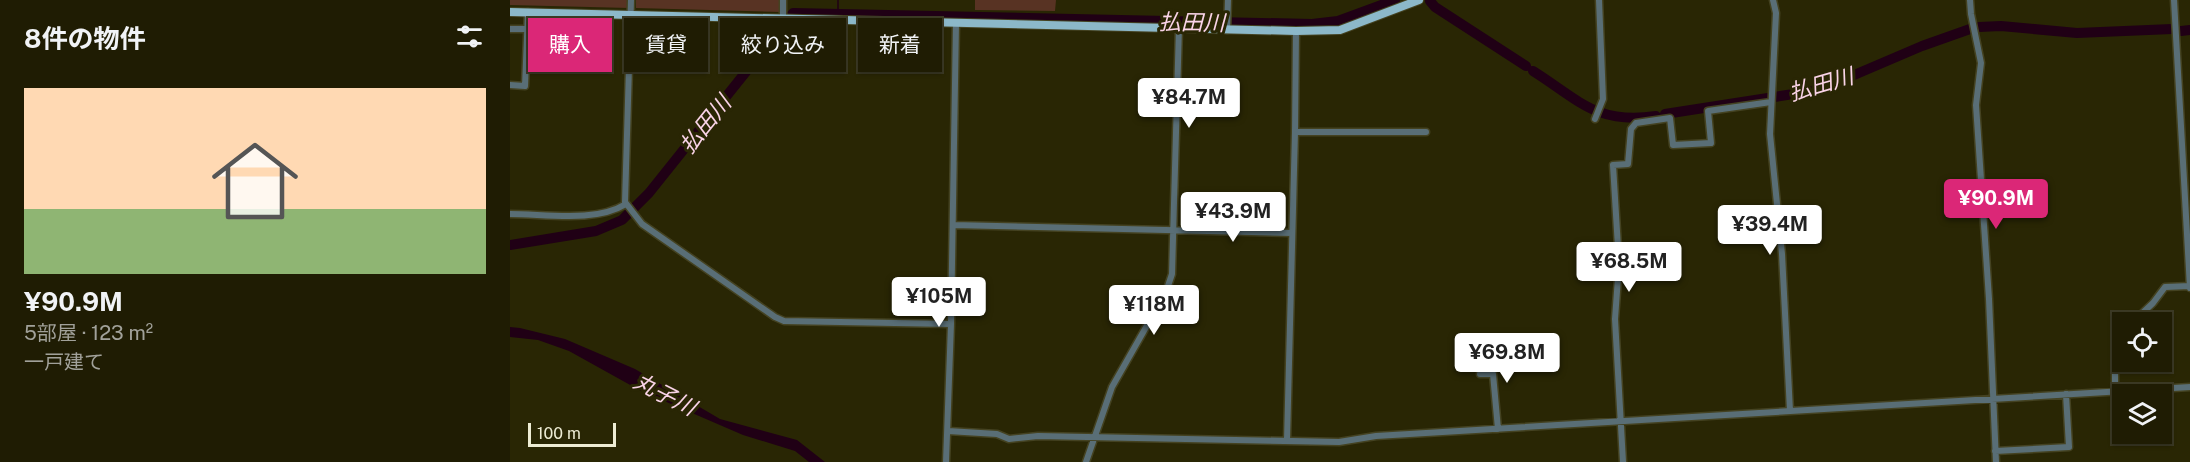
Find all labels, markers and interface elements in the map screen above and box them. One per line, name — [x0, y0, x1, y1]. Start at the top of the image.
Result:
water label: 払田川 — [1159, 8, 1227, 36]
chip: 購入 — [528, 18, 612, 72]
chip: 賃貸 — [624, 18, 708, 72]
chip: 絞り込み — [720, 18, 846, 72]
chip: 新着 — [858, 18, 942, 72]
icon: filters — [453, 20, 486, 53]
text: 8件の物件 — [24, 23, 145, 54]
water label: 払田川 — [1786, 62, 1858, 106]
pin: ¥84.7M — [1140, 78, 1238, 129]
text: ¥84.7M — [1152, 85, 1226, 109]
water label: 払田川 — [674, 89, 737, 158]
icon: home — [201, 127, 309, 235]
pin: ¥90.9M — [1947, 179, 2045, 230]
text: ¥90.9M — [1958, 186, 2034, 210]
pin: ¥43.9M — [1184, 192, 1282, 243]
text: ¥43.9M — [1195, 199, 1271, 223]
pin: ¥39.4M — [1721, 205, 1819, 256]
text: ¥39.4M — [1732, 212, 1808, 236]
pin: ¥68.5M — [1580, 242, 1678, 293]
text: ¥68.5M — [1591, 249, 1668, 273]
pin: ¥105M — [897, 277, 981, 328]
text: ¥105M — [906, 284, 972, 308]
pin: ¥118M — [1112, 285, 1196, 336]
text: ¥90.9M — [24, 286, 123, 317]
text: ¥118M — [1123, 292, 1185, 316]
map controls — [2112, 312, 2172, 444]
button: locate — [2112, 312, 2172, 372]
text: 5部屋 · 123 m² — [24, 321, 153, 345]
pin: ¥69.8M — [1458, 333, 1556, 384]
text: ¥69.8M — [1469, 340, 1545, 364]
text: 一戸建て — [24, 350, 104, 374]
water label: 丸子川 — [630, 367, 702, 421]
button: layers — [2112, 384, 2172, 444]
scale bar — [528, 420, 616, 448]
text: 100 m — [537, 424, 581, 443]

